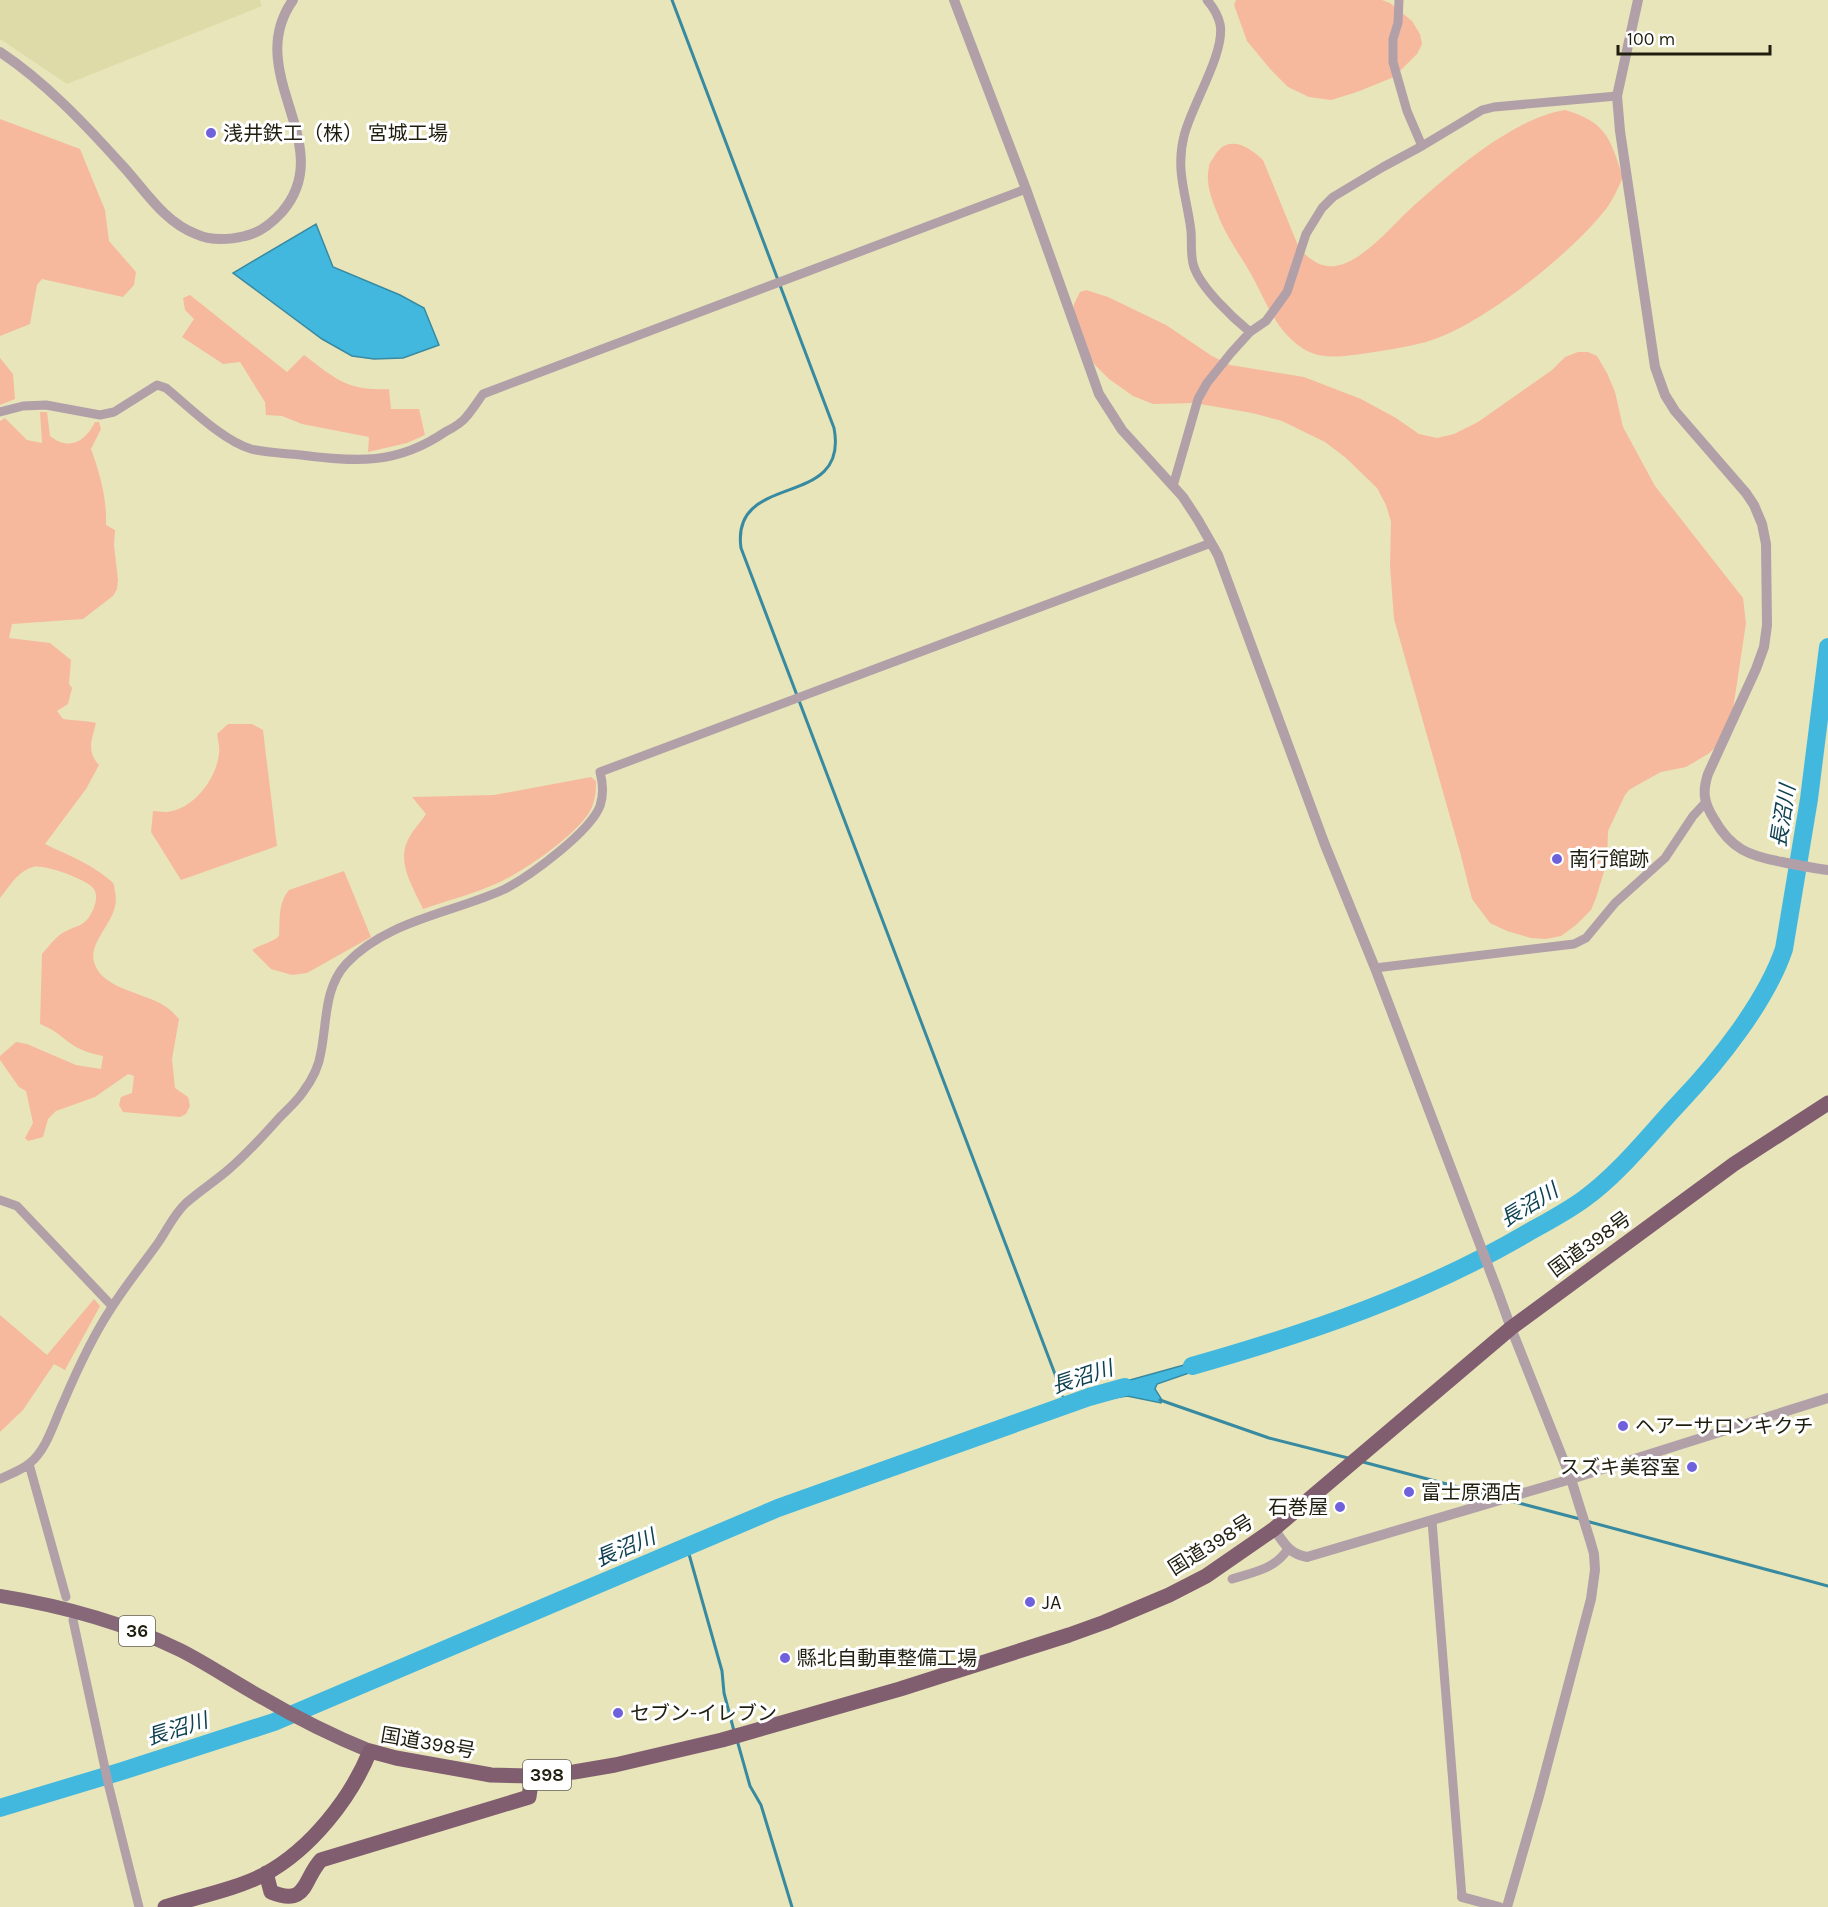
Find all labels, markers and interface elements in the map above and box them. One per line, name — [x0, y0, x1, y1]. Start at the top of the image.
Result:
scale bar — [1618, 18, 1770, 56]
text: 100 m — [1627, 28, 1675, 50]
place label: 浅井鉄工（株） 宮城工場 — [223, 122, 448, 145]
marker: 浅井鉄工（株） 宮城工場 — [204, 126, 218, 140]
water label: 長沼川 — [1766, 781, 1800, 849]
place label: 南行館跡 — [1569, 848, 1649, 871]
marker: 南行館跡 — [1550, 852, 1564, 866]
water label: 長沼川 — [1496, 1177, 1564, 1232]
street label: 国道398号 — [1545, 1207, 1635, 1281]
water label: 長沼川 — [1048, 1355, 1118, 1398]
place label: ヘアーサロンキクチ — [1635, 1415, 1813, 1438]
marker: ヘアーサロンキクチ — [1616, 1419, 1630, 1433]
place label: スズキ美容室 — [1560, 1456, 1680, 1479]
marker: スズキ美容室 — [1685, 1460, 1699, 1474]
place label: 富士原酒店 — [1421, 1481, 1521, 1504]
marker: 富士原酒店 — [1402, 1485, 1416, 1499]
place label: 石巻屋 — [1268, 1496, 1328, 1519]
marker: 石巻屋 — [1333, 1500, 1347, 1514]
street label: 国道398号 — [1164, 1510, 1258, 1580]
water label: 長沼川 — [591, 1524, 661, 1571]
place label: JA — [1042, 1591, 1062, 1614]
marker: JA — [1023, 1595, 1037, 1609]
road number: 36 — [119, 1616, 155, 1646]
place label: 縣北自動車整備工場 — [797, 1647, 977, 1670]
marker: 縣北自動車整備工場 — [778, 1651, 792, 1665]
place label: セブン-イレブン — [630, 1702, 777, 1725]
marker: セブン-イレブン — [611, 1706, 625, 1720]
water label: 長沼川 — [143, 1708, 213, 1750]
street label: 国道398号 — [379, 1723, 477, 1763]
road number: 398 — [523, 1760, 571, 1790]

